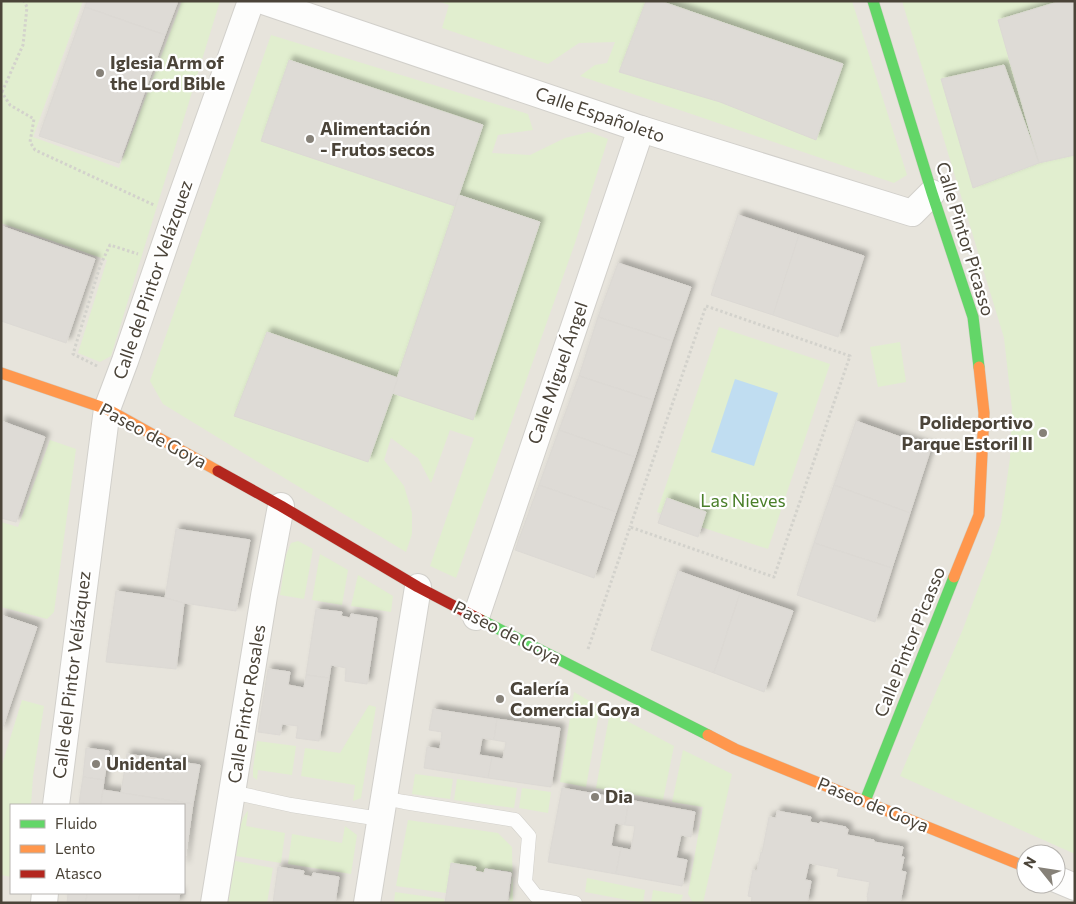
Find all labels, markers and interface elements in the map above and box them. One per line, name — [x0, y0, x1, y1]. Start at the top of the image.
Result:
place label: Iglesia Arm of the Lord Bible — [110, 51, 225, 94]
marker: Iglesia Arm of the Lord Bible — [94, 67, 106, 79]
street label: Calle Españoleto — [533, 82, 668, 147]
place label: Alimentación - Frutos secos — [320, 117, 435, 160]
marker: Alimentación - Frutos secos — [304, 133, 316, 145]
street label: Calle Pintor Picasso — [932, 159, 1000, 318]
street label: Calle del Pintor Velázquez — [108, 177, 197, 382]
street label: Calle Miguel Ángel — [522, 298, 592, 447]
street label: Paseo de Goya — [96, 398, 211, 473]
place label: Polideportivo Parque Estoril II — [902, 411, 1033, 454]
marker: Polideportivo Parque Estoril II — [1037, 427, 1049, 439]
park label: Las Nieves — [700, 489, 786, 511]
street label: Calle Pintor Picasso — [869, 563, 949, 720]
street label: Calle del Pintor Velázquez — [47, 570, 95, 780]
street label: Paseo de Goya — [450, 595, 565, 669]
street label: Calle Pintor Rosales — [223, 623, 269, 785]
place label: Galería Comercial Goya — [510, 677, 640, 720]
marker: Galería Comercial Goya — [494, 693, 506, 705]
place label: Unidental — [106, 752, 187, 774]
marker: Unidental — [90, 758, 102, 770]
street label: Paseo de Goya — [814, 772, 932, 836]
place label: Dia — [605, 785, 633, 807]
marker: Dia — [589, 791, 601, 803]
legend — [10, 804, 185, 894]
text: Fluido — [55, 814, 97, 832]
text: Lento — [55, 839, 95, 857]
north arrow — [1016, 844, 1066, 894]
text: N — [1019, 853, 1039, 871]
text: Atasco — [55, 864, 102, 882]

